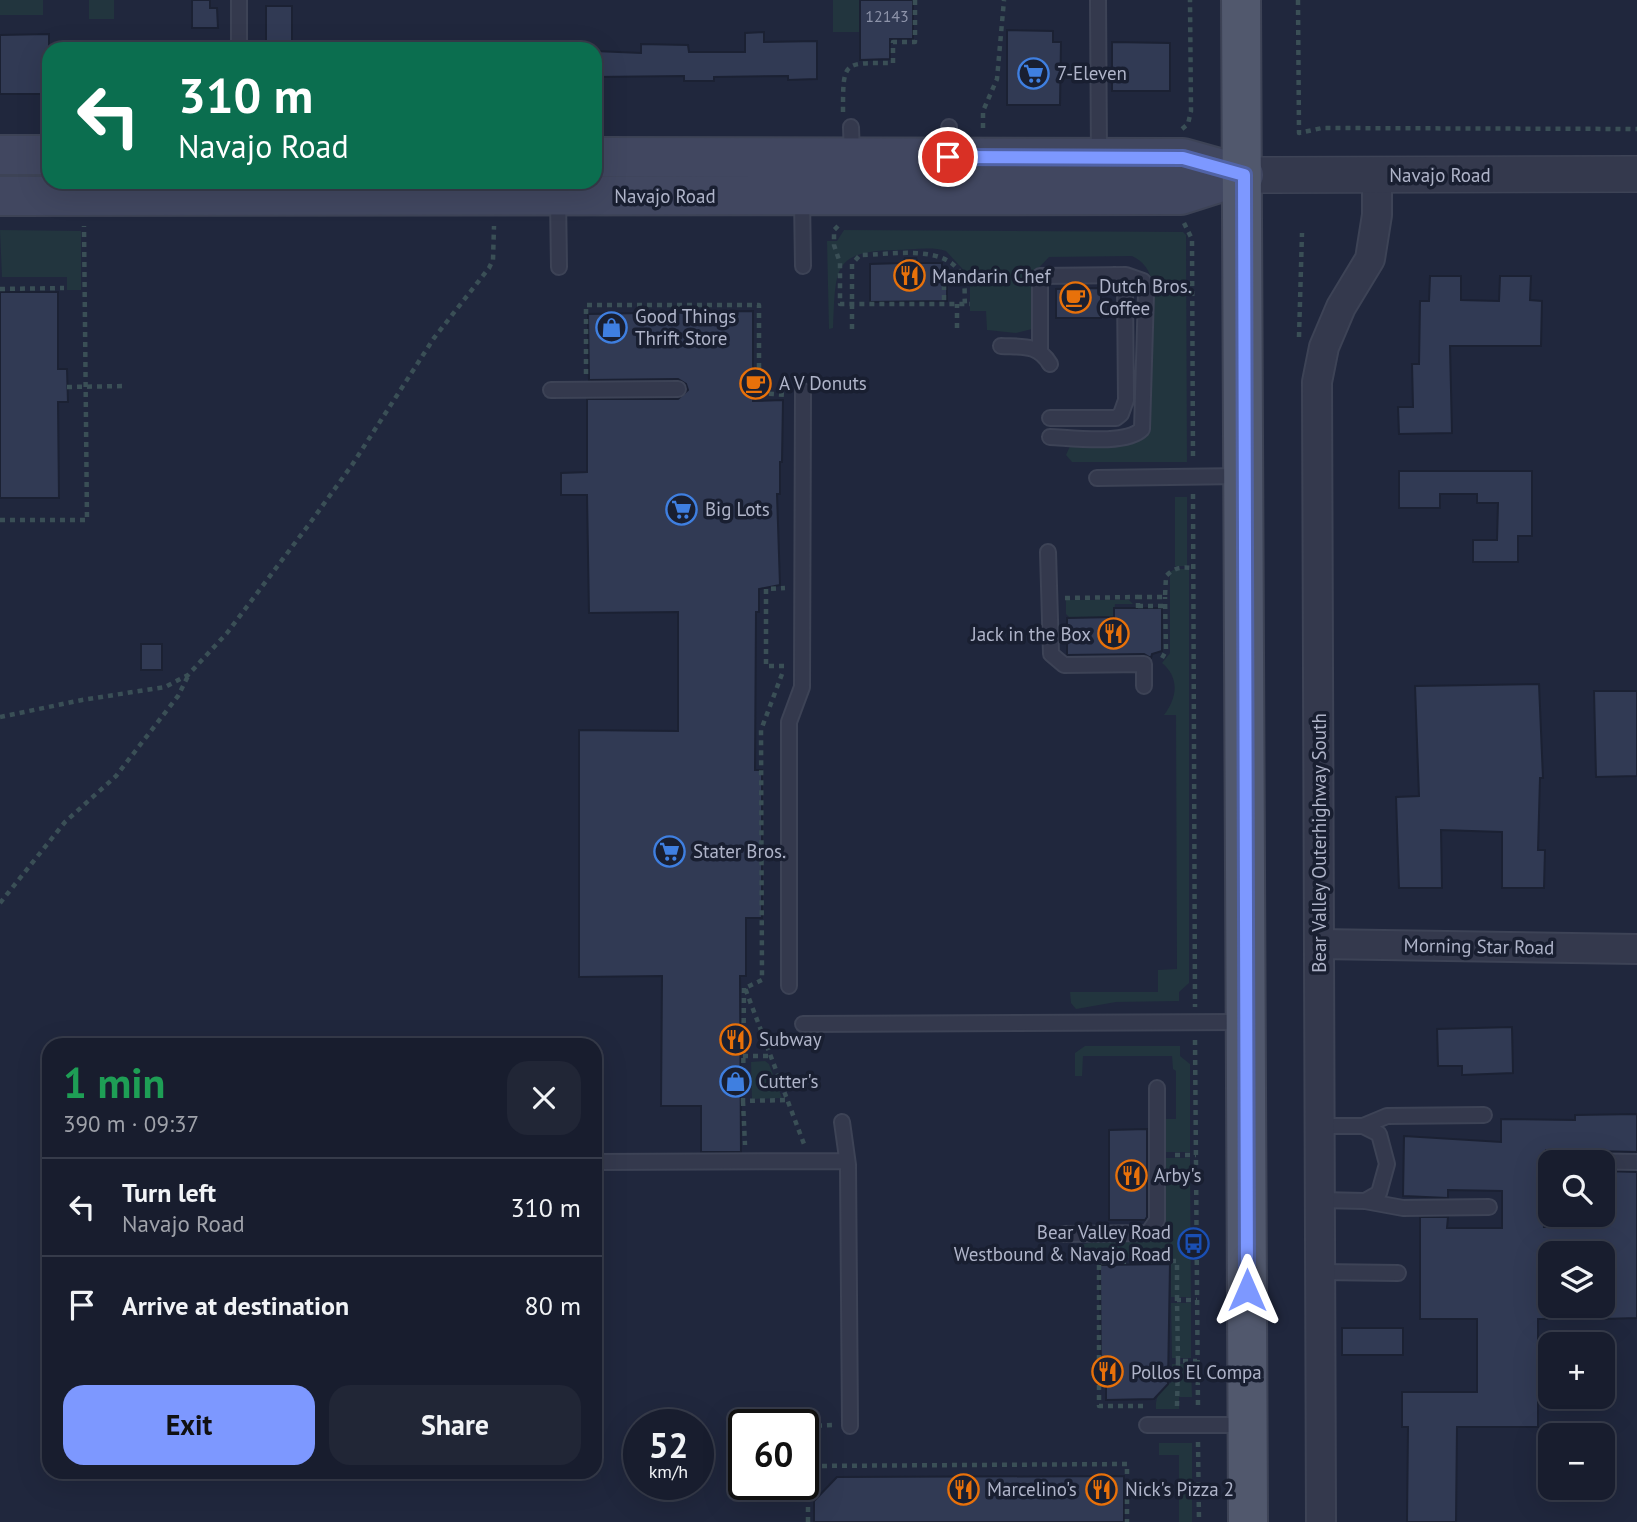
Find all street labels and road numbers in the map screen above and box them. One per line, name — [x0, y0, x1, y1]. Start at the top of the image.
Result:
street label: Navajo Road — [1389, 163, 1491, 187]
street label: Navajo Road — [614, 184, 716, 208]
street label: Bear Valley Outerhighway South — [1307, 713, 1331, 973]
street label: Morning Star Road — [1404, 933, 1554, 959]

